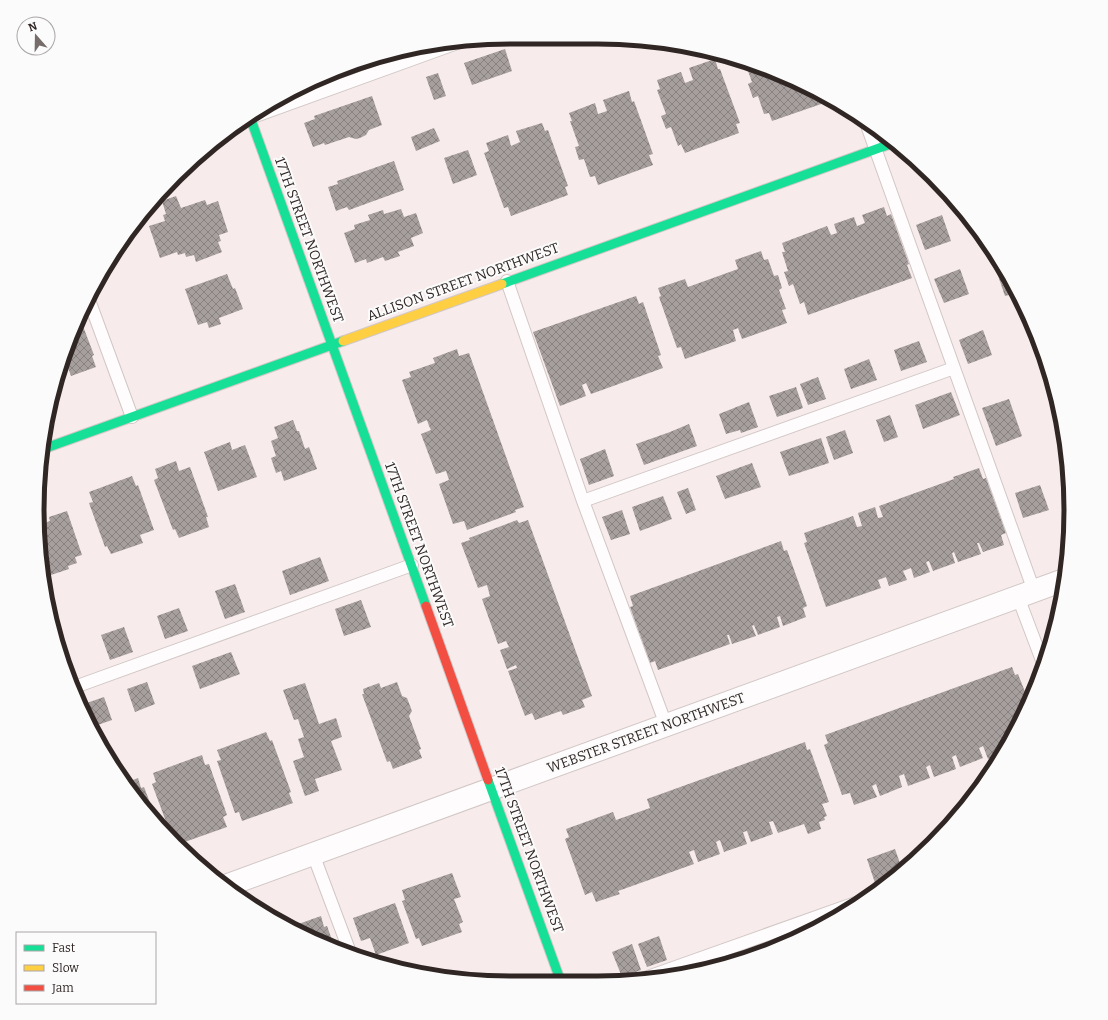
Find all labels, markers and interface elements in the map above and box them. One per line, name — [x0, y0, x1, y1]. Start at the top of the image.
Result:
north arrow — [16, 16, 56, 56]
text: N — [27, 19, 39, 35]
street label: 17TH STREET NORTHWEST — [271, 155, 347, 325]
street label: ALLISON STREET NORTHWEST — [365, 239, 561, 325]
street label: 17TH STREET NORTHWEST — [381, 460, 457, 630]
street label: WEBSTER STREET NORTHWEST — [545, 689, 747, 777]
street label: 17TH STREET NORTHWEST — [491, 765, 567, 935]
legend — [16, 932, 156, 1004]
text: Fast — [52, 941, 76, 955]
text: Slow — [52, 961, 79, 975]
text: Jam — [51, 981, 74, 995]

